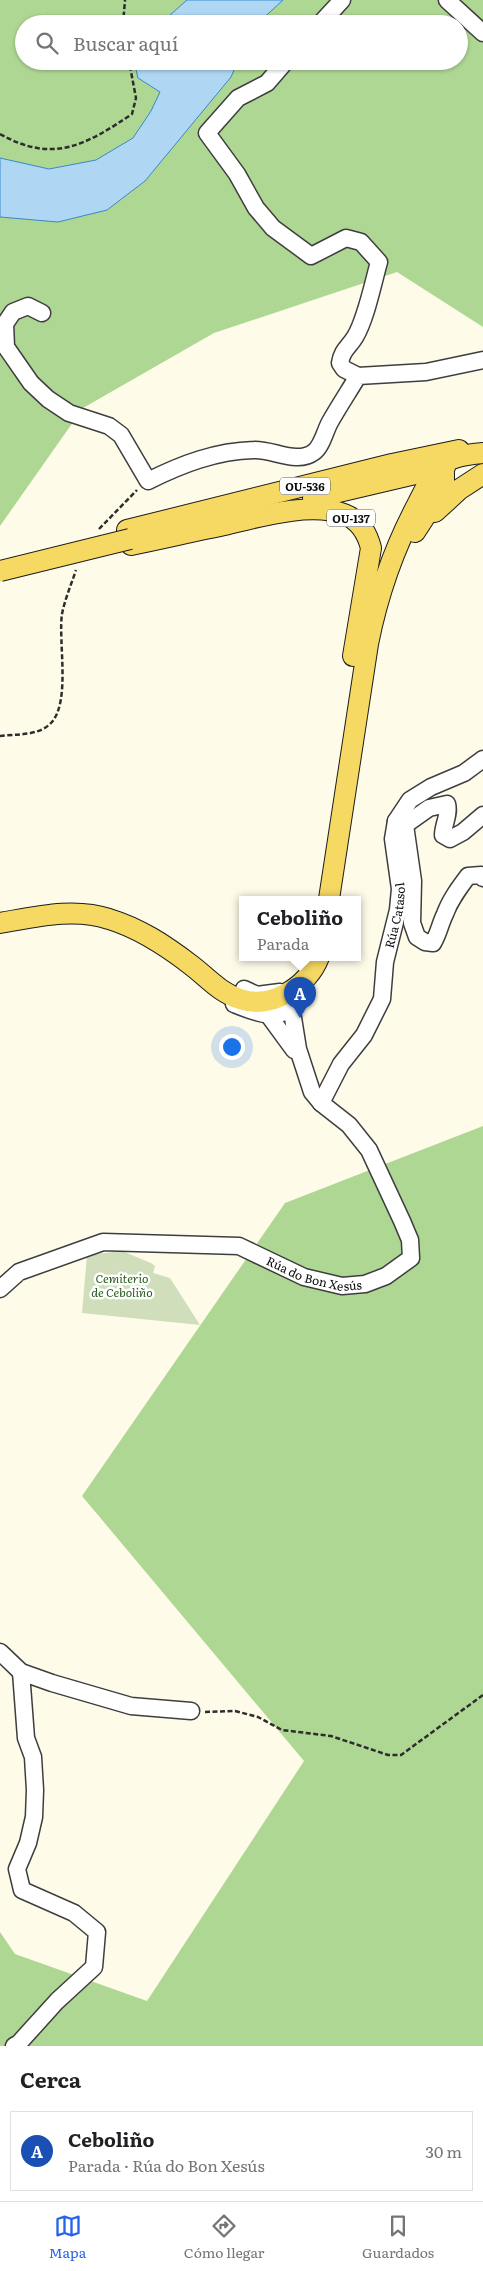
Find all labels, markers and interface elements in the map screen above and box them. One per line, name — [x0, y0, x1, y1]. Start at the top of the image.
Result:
search box — [15, 15, 468, 70]
icon: search — [33, 29, 61, 57]
text: Buscar aquí — [73, 29, 178, 57]
road number: OU-536 — [280, 478, 330, 494]
road number: OU-137 — [327, 509, 375, 526]
street label: Rúa Catasol — [380, 881, 409, 950]
popup — [239, 896, 361, 961]
text: Ceboliño — [257, 903, 343, 931]
text: Parada — [257, 931, 309, 955]
pin: A — [284, 977, 316, 1018]
your location — [219, 1034, 245, 1060]
street label: Rúa do Bon Xesús — [264, 1251, 363, 1295]
park label: Cemiterio de Ceboliño — [91, 1269, 153, 1301]
text: Cerca — [20, 2063, 81, 2094]
text: Ceboliño — [68, 2125, 154, 2153]
text: A — [31, 2139, 43, 2163]
text: 30 m — [425, 2139, 462, 2163]
text: Parada · Rúa do Bon Xesús — [68, 2153, 265, 2177]
tab: Mapa — [49, 2212, 86, 2262]
tab: Cómo llegar — [184, 2212, 264, 2262]
tab: Guardados — [362, 2212, 434, 2262]

